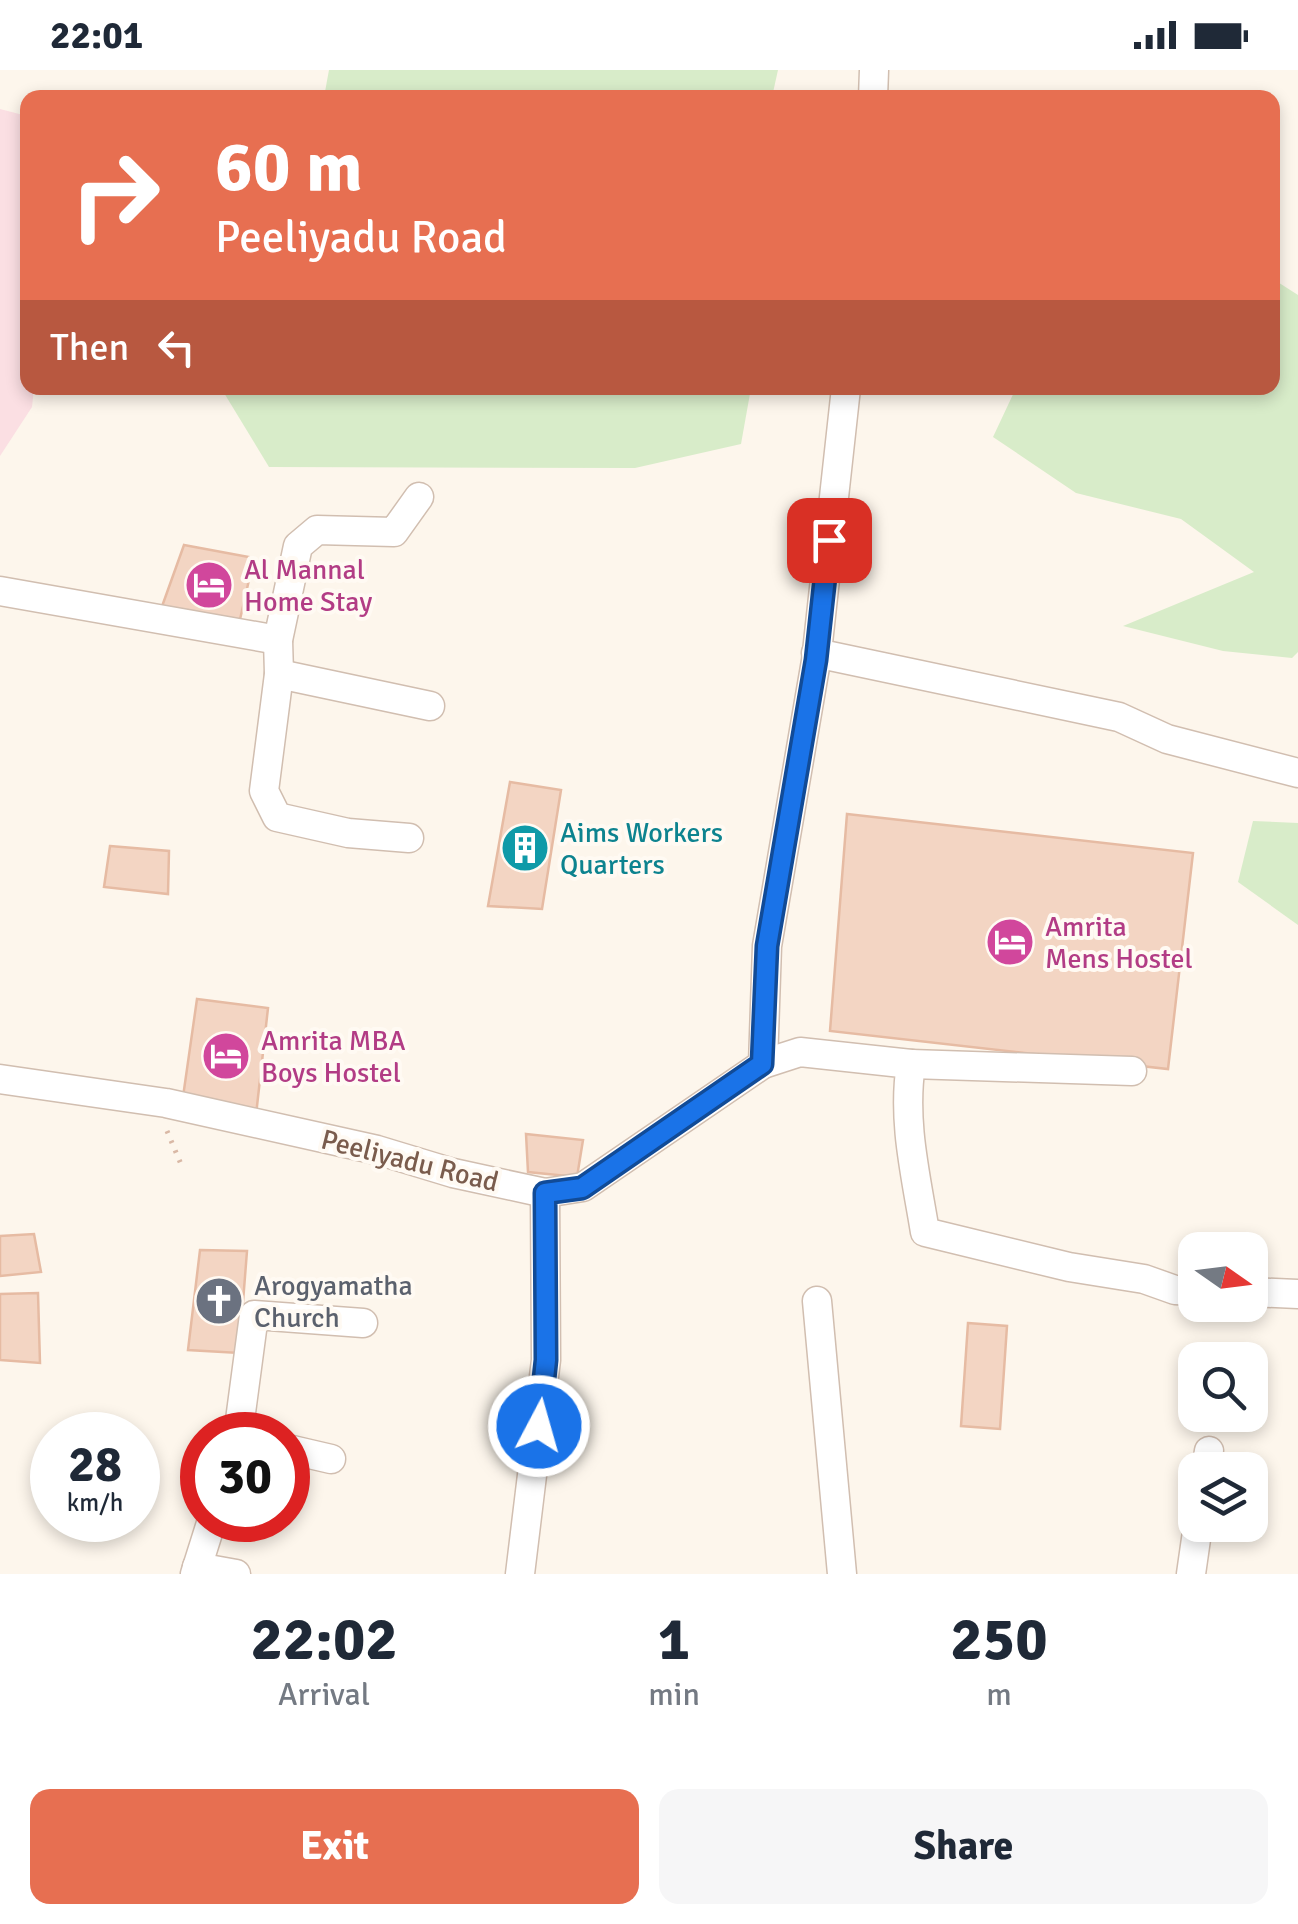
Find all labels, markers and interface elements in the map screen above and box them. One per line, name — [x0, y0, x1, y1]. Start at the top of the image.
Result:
text: 22:01 — [50, 12, 143, 59]
text: 60 m — [215, 124, 363, 210]
icon: right — [50, 130, 180, 260]
text: Peeliyadu Road — [215, 210, 507, 265]
icon: left — [149, 320, 204, 375]
text: Then — [50, 324, 129, 371]
pin — [787, 498, 872, 583]
icon: arrive — [802, 513, 857, 568]
place label: Al Mannal Home Stay — [244, 553, 372, 619]
hotel icon: Al Mannal Home Stay — [183, 559, 235, 611]
place label: Aims Workers Quarters — [560, 816, 723, 882]
building icon: Aims Workers Quarters — [499, 822, 551, 874]
place label: Amrita Mens Hostel — [1045, 910, 1193, 976]
hotel icon: Amrita Mens Hostel — [984, 916, 1036, 968]
place label: Amrita MBA Boys Hostel — [261, 1024, 406, 1090]
hotel icon: Amrita MBA Boys Hostel — [200, 1030, 252, 1082]
street label: Peeliyadu Road — [318, 1123, 502, 1199]
north arrow — [1178, 1232, 1268, 1322]
map controls — [1178, 1232, 1268, 1542]
place label: Arogyamatha Church — [254, 1269, 413, 1335]
church icon: Arogyamatha Church — [193, 1275, 245, 1327]
button: search — [1178, 1342, 1268, 1432]
position arrow — [487, 1374, 591, 1478]
speed limit sign: 30 — [180, 1412, 310, 1542]
text: 28 — [68, 1434, 122, 1496]
button: layers — [1178, 1452, 1268, 1542]
text: km/h — [67, 1487, 123, 1518]
text: 22:02 — [250, 1603, 398, 1677]
text: 1 — [658, 1603, 690, 1677]
text: 250 — [950, 1603, 1048, 1677]
text: Arrival — [278, 1675, 370, 1714]
text: min — [648, 1675, 700, 1714]
text: m — [986, 1675, 1012, 1714]
button: Exit — [30, 1789, 639, 1904]
button: Share — [659, 1789, 1268, 1904]

